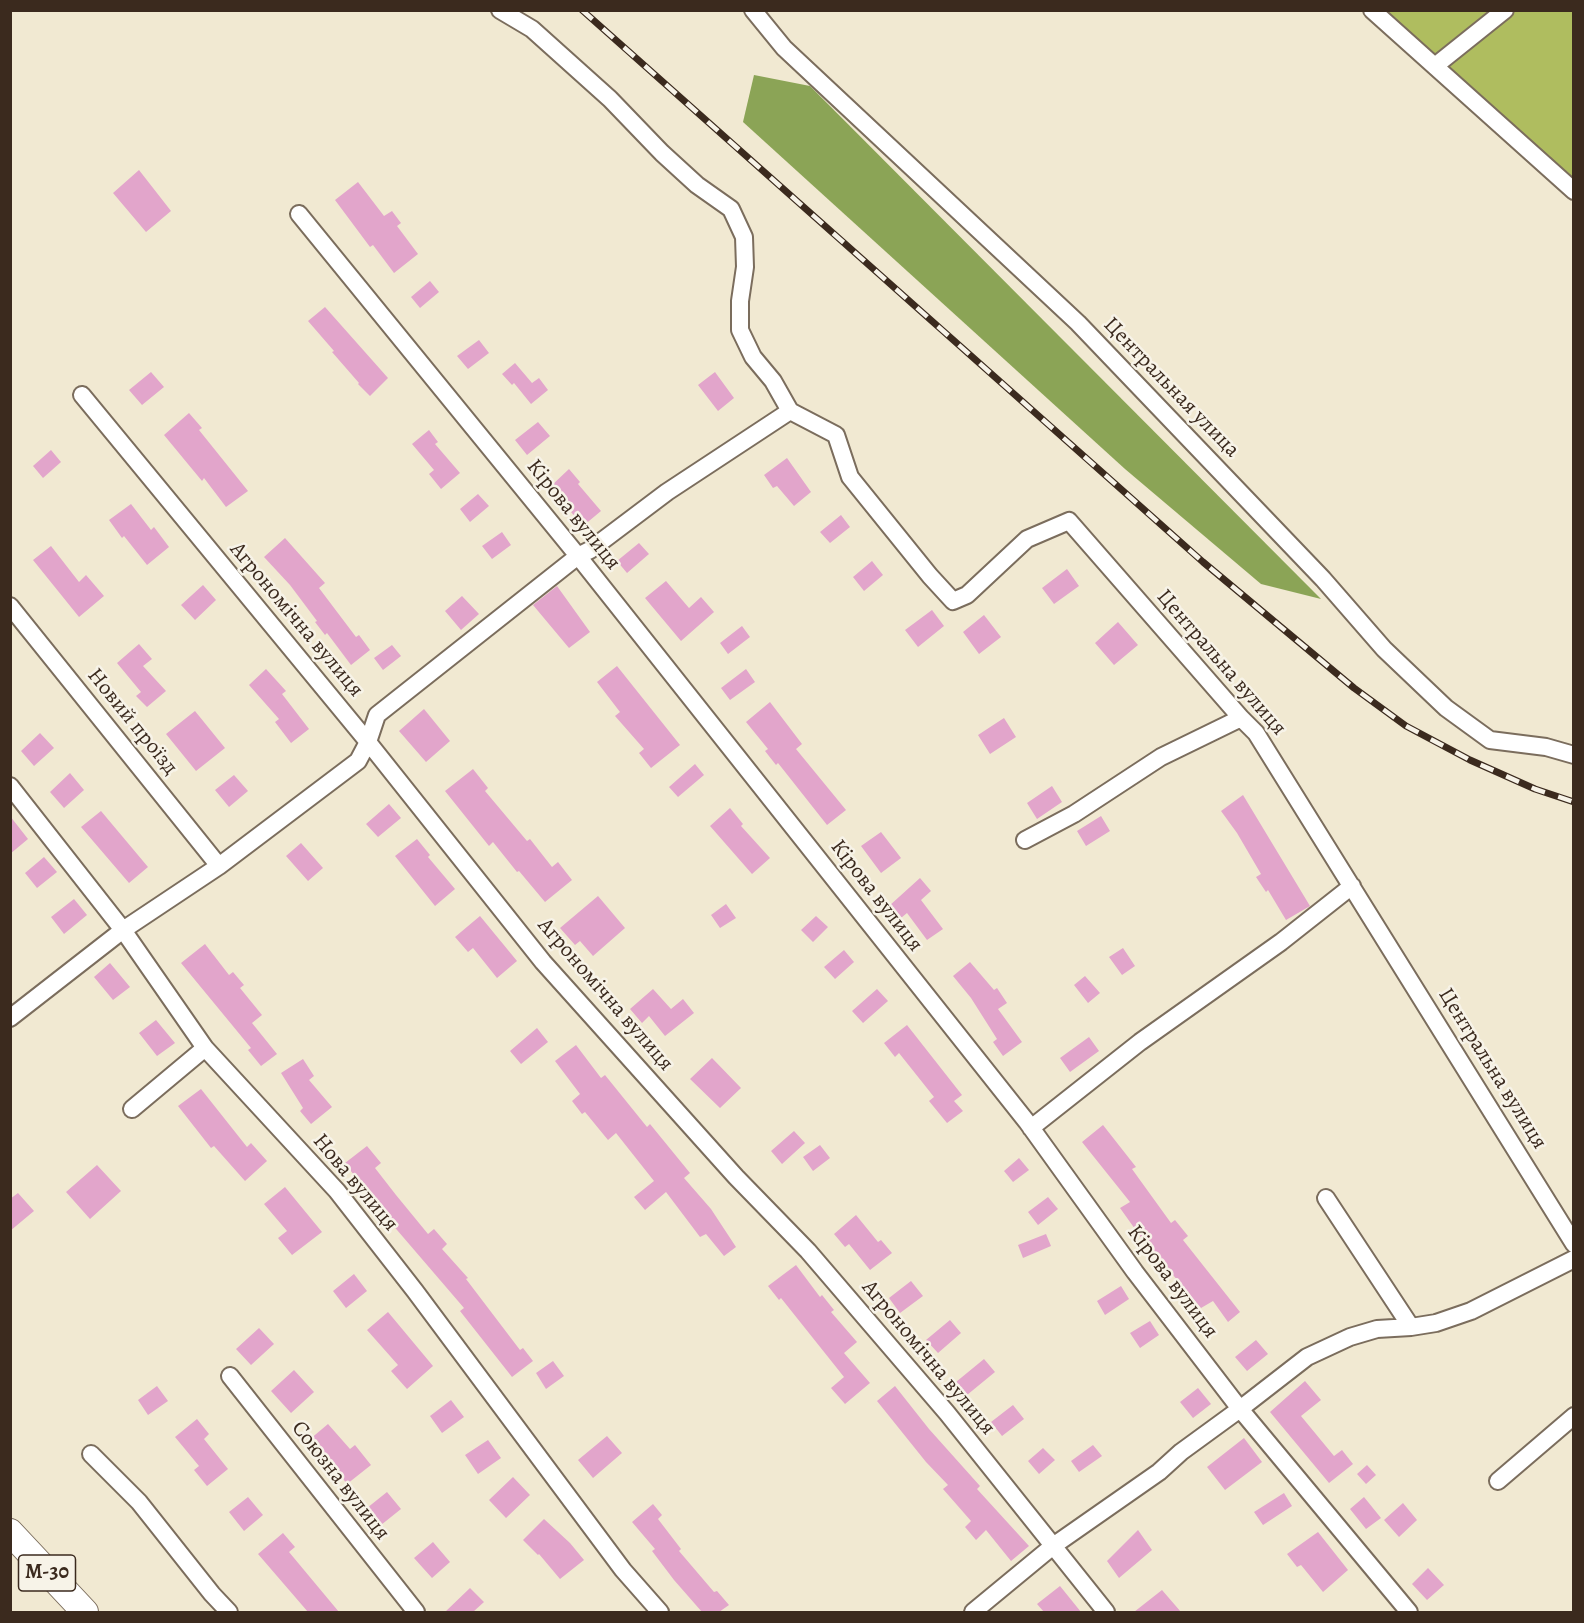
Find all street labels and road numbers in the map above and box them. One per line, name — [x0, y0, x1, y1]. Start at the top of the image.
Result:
street label: Центральная улица — [1097, 312, 1245, 464]
street label: Кірова вулиця — [520, 454, 626, 576]
street label: Агрономічна вулиця — [224, 537, 368, 703]
street label: Центральна вулиця — [1150, 585, 1292, 741]
street label: Новий проїзд — [81, 663, 183, 781]
street label: Кірова вулиця — [824, 835, 928, 957]
street label: Агрономічна вулиця — [531, 913, 679, 1077]
street label: Центральна вулиця — [1432, 984, 1552, 1154]
street label: Нова вулиця — [307, 1129, 403, 1237]
street label: Кірова вулиця — [1121, 1220, 1223, 1344]
street label: Агрономічна вулиця — [856, 1275, 1000, 1441]
street label: Союзна вулиця — [285, 1416, 395, 1546]
road number: М-30 — [18, 1555, 76, 1591]

